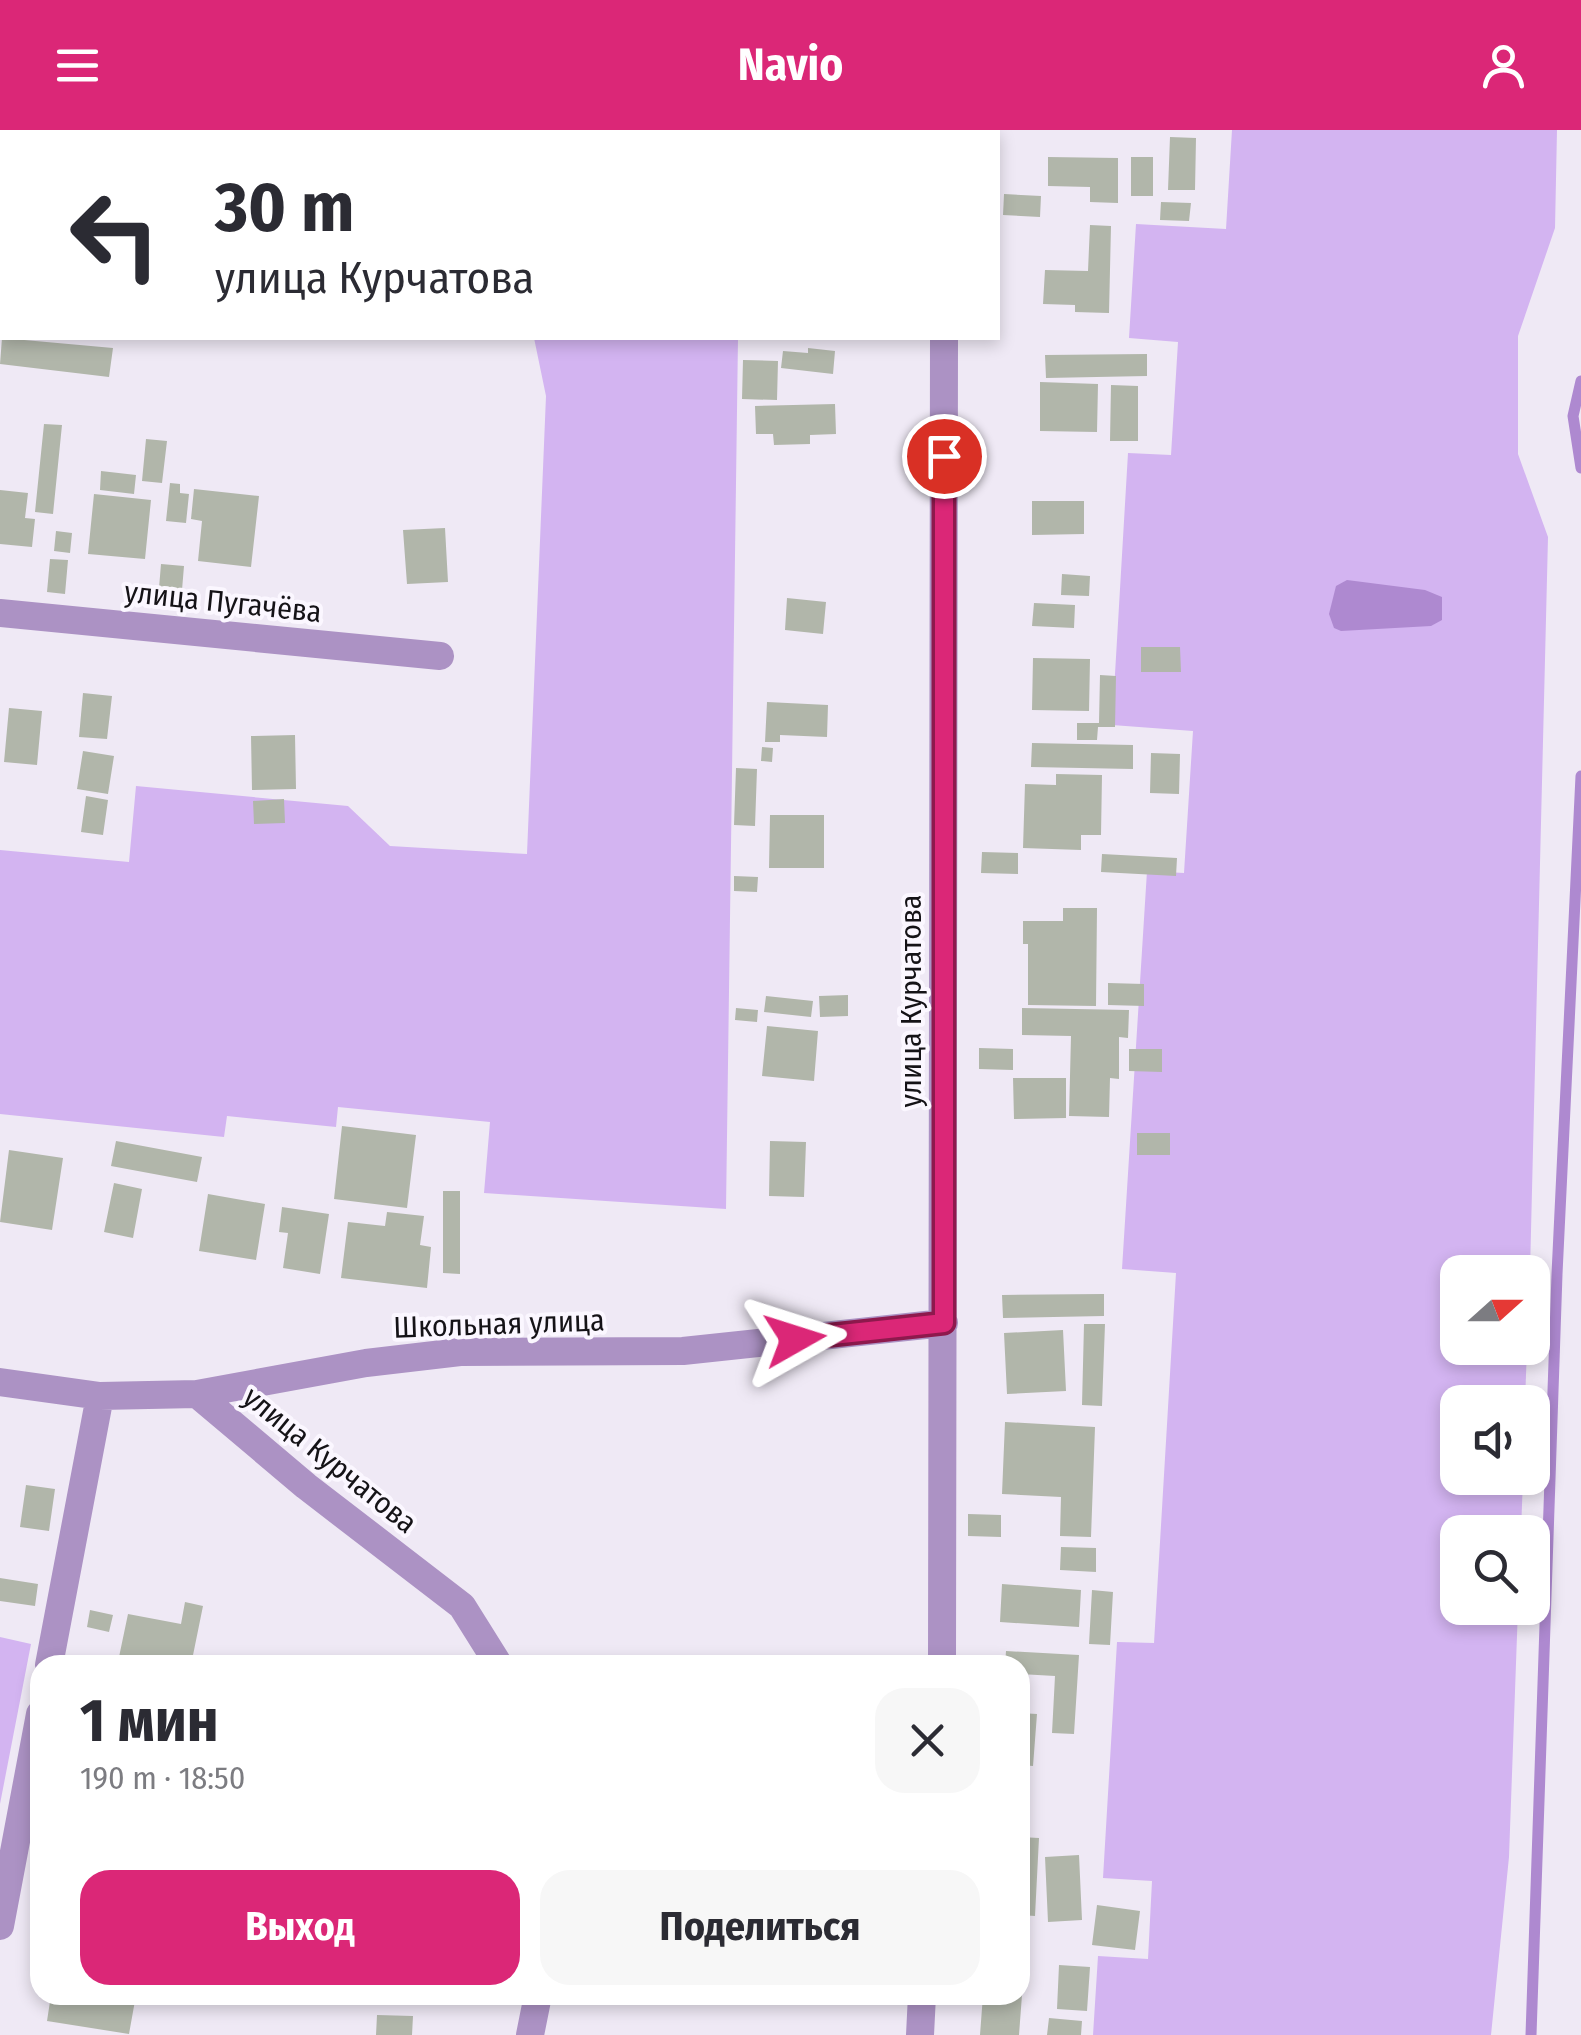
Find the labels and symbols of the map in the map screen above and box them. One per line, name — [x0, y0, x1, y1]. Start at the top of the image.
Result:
pin — [902, 414, 987, 499]
street label: улица Пугачёва — [123, 574, 323, 630]
street label: улица Курчатова — [893, 895, 929, 1107]
north arrow — [1440, 1255, 1550, 1365]
position arrow — [743, 1287, 847, 1391]
street label: Школьная улица — [393, 1302, 605, 1346]
street label: улица Курчатова — [236, 1379, 424, 1541]

